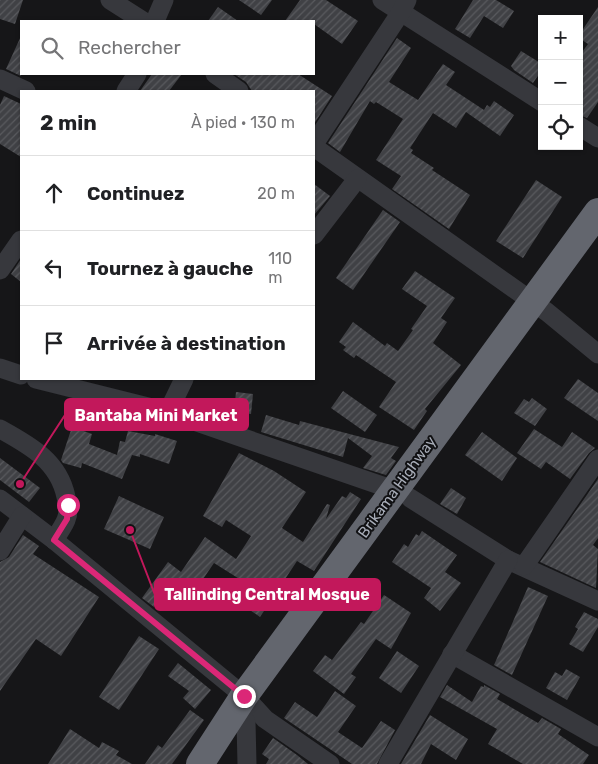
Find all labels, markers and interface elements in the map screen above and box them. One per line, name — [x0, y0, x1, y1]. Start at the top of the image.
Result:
map controls — [538, 15, 583, 150]
button: + — [538, 15, 583, 60]
search box — [20, 20, 315, 75]
icon: search — [38, 34, 66, 62]
text: Rechercher — [78, 36, 181, 59]
button: − — [538, 60, 583, 105]
button: locate — [538, 105, 583, 150]
text: 2 min — [40, 110, 97, 135]
text: À pied · 130 m — [191, 113, 295, 132]
icon: ahead — [40, 179, 68, 207]
text: Continuez — [87, 182, 185, 205]
text: 20 m — [257, 184, 295, 203]
text: 110 m — [268, 249, 292, 287]
icon: left — [40, 254, 68, 282]
text: Tournez à gauche — [87, 257, 253, 280]
icon: arrive — [40, 329, 68, 357]
text: Arrivée à destination — [87, 332, 286, 355]
callout: Bantaba Mini Market — [65, 399, 248, 430]
text: Bantaba Mini Market — [75, 406, 238, 425]
street label: Brikama Highway — [354, 433, 440, 541]
route start — [57, 494, 80, 517]
callout: Tallinding Central Mosque — [155, 579, 380, 610]
text: Tallinding Central Mosque — [164, 585, 370, 604]
route end — [233, 685, 256, 708]

